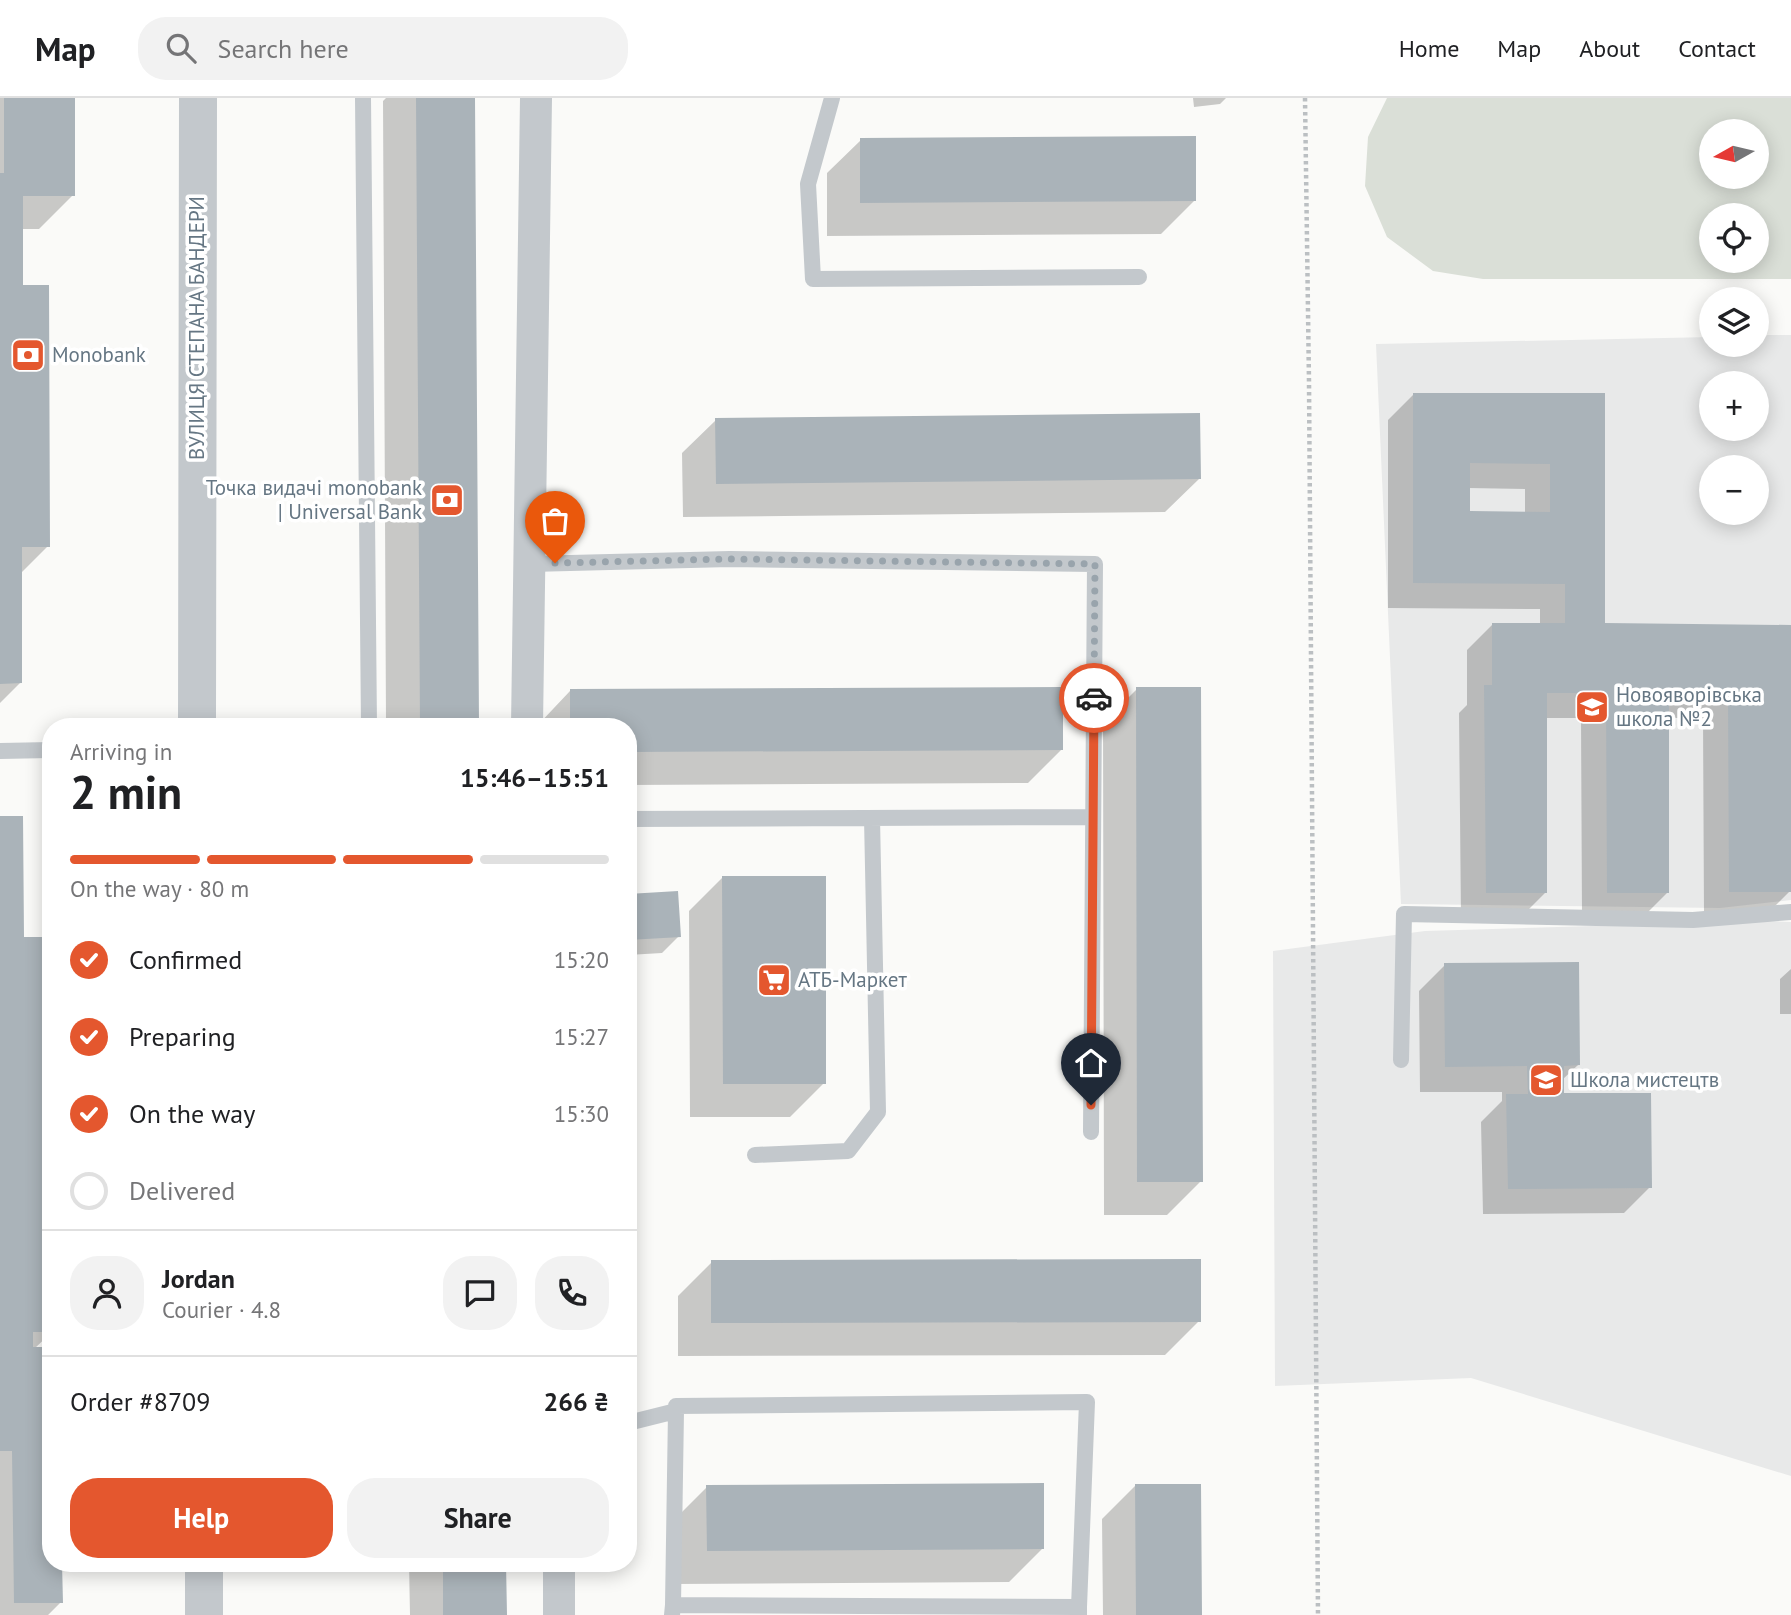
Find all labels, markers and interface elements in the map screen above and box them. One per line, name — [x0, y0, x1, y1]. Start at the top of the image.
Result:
search box — [138, 17, 628, 80]
text: Map — [35, 27, 96, 70]
icon: search — [162, 29, 200, 67]
text: Search here — [218, 32, 349, 65]
text: Home — [1399, 33, 1459, 64]
text: Map — [1497, 33, 1541, 64]
text: About — [1579, 33, 1640, 64]
text: Contact — [1678, 33, 1756, 64]
north arrow — [1699, 119, 1769, 189]
map controls — [1699, 119, 1769, 525]
street label: ВУЛИЦЯ СТЕПАНА БАНДЕРИ — [183, 196, 210, 460]
button: locate — [1699, 203, 1769, 273]
button: layers — [1699, 287, 1769, 357]
bank icon: Monobank — [9, 336, 47, 374]
place label: Monobank — [52, 341, 146, 368]
button: + — [1699, 371, 1769, 441]
button: − — [1699, 455, 1769, 525]
place label: Точка видачі monobank | Universal Bank — [206, 474, 422, 525]
bank icon: Точка видачі monobank | Universal Bank — [428, 481, 466, 519]
pin — [525, 491, 585, 563]
icon: bag — [536, 502, 574, 540]
courier — [1059, 663, 1129, 733]
icon: car — [1075, 679, 1113, 717]
place label: Новояворівська школа №2 — [1616, 681, 1762, 732]
school or university icon: Новояворівська школа №2 — [1573, 688, 1611, 726]
text: Arriving in — [70, 737, 172, 766]
text: 15:46–15:51 — [460, 761, 609, 794]
text: 2 min — [70, 762, 182, 822]
text: On the way · 80 m — [70, 874, 249, 903]
icon: check — [70, 941, 108, 979]
text: Confirmed — [129, 943, 242, 976]
text: 15:20 — [554, 945, 609, 974]
supermarket icon: АТБ-Маркет — [755, 961, 793, 999]
place label: АТБ-Маркет — [798, 966, 908, 993]
icon: check — [70, 1018, 108, 1056]
text: Preparing — [129, 1020, 236, 1053]
text: 15:27 — [554, 1022, 609, 1051]
pin — [1061, 1033, 1121, 1105]
icon: home — [1072, 1044, 1110, 1082]
school or university icon: Школа мистецтв — [1527, 1061, 1565, 1099]
place label: Школа мистецтв — [1570, 1066, 1719, 1093]
icon: check — [70, 1095, 108, 1133]
text: On the way — [129, 1097, 255, 1130]
text: 15:30 — [554, 1099, 609, 1128]
text: Delivered — [129, 1174, 235, 1207]
button: person — [70, 1256, 144, 1330]
button: chat — [443, 1256, 517, 1330]
button: phone — [535, 1256, 609, 1330]
text: Jordan — [162, 1262, 235, 1295]
text: Courier · 4.8 — [162, 1295, 281, 1324]
text: Order #8709 — [70, 1385, 210, 1418]
text: 266 ₴ — [543, 1385, 609, 1418]
button: Help — [70, 1478, 333, 1558]
button: Share — [347, 1478, 609, 1558]

